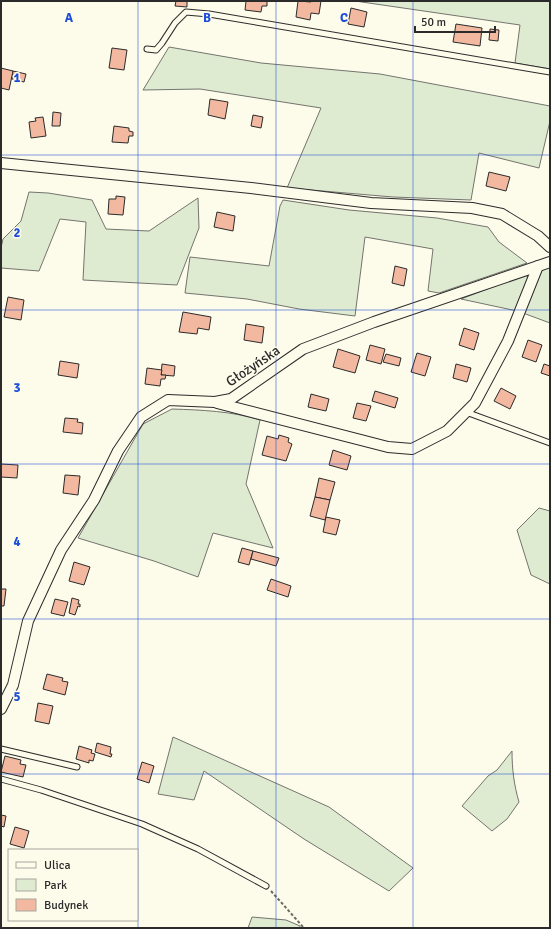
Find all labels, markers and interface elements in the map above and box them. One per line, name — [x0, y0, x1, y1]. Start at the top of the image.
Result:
scale bar — [415, 8, 495, 34]
text: A — [65, 10, 74, 26]
text: B — [203, 10, 211, 26]
text: C — [340, 10, 348, 26]
text: 50 m — [421, 15, 446, 30]
text: 1 — [13, 70, 21, 86]
text: 2 — [13, 225, 21, 241]
street label: Głożyńska — [223, 342, 283, 390]
text: 3 — [13, 380, 21, 396]
text: 4 — [13, 534, 21, 550]
text: 5 — [13, 689, 21, 705]
legend — [8, 849, 138, 921]
text: Ulica — [44, 858, 71, 873]
text: Park — [44, 878, 67, 893]
text: Budynek — [44, 898, 88, 913]

